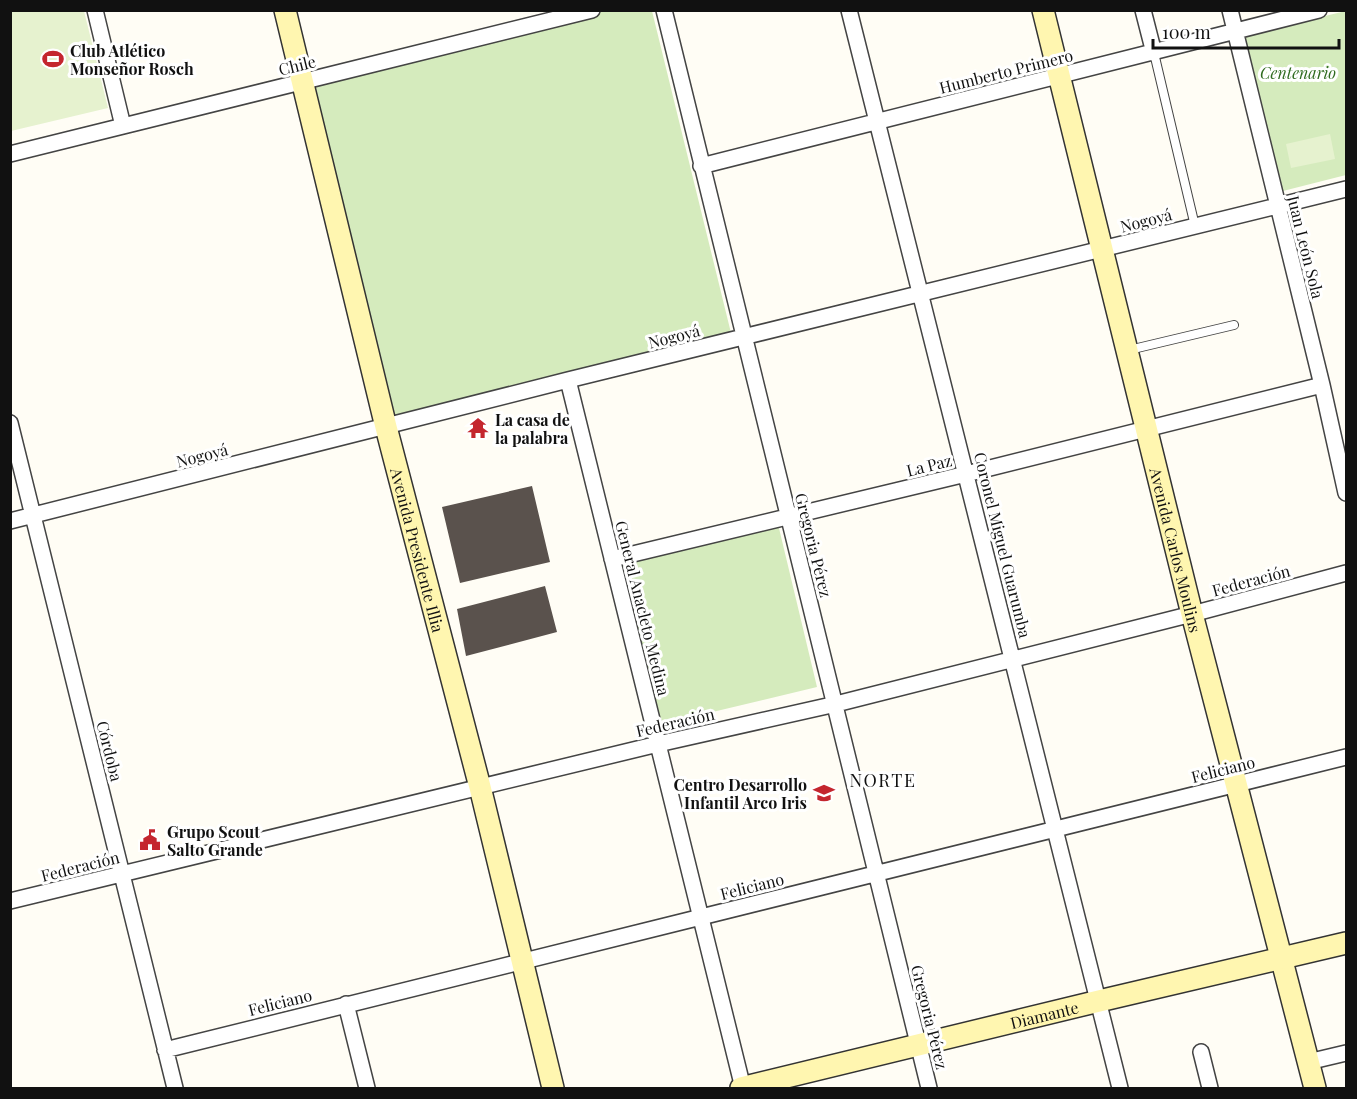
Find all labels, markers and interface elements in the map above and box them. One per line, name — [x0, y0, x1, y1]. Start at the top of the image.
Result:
scale bar — [1153, 12, 1339, 50]
text: 100 m — [1162, 20, 1211, 44]
place label: Club Atlético Monseñor Rosch — [70, 40, 194, 79]
street label: Humberto Primero — [937, 44, 1075, 98]
sports icon: Club Atlético Monseñor Rosch — [41, 47, 65, 71]
street label: Chile — [276, 50, 318, 80]
park label: Centenario — [1260, 62, 1336, 83]
street label: Juan León Sola — [1283, 192, 1329, 301]
street label: Nogoyá — [1118, 203, 1174, 237]
street label: Nogoyá — [646, 319, 702, 353]
place label: La casa de la palabra — [495, 409, 570, 448]
temple icon: La casa de la palabra — [466, 416, 490, 440]
street label: Nogoyá — [174, 438, 230, 472]
street label: La Paz — [904, 449, 954, 481]
street label: Coronel Miguel Guarumba — [970, 450, 1036, 640]
street label: Avenida Presidente Illia — [386, 464, 450, 634]
street label: Avenida Carlos Moulins — [1145, 464, 1207, 634]
street label: Gregoria Pérez — [791, 491, 837, 600]
street label: General Anacleto Medina — [611, 518, 675, 698]
street label: Federación — [1210, 559, 1293, 601]
street label: Federación — [634, 703, 717, 741]
street label: Córdoba — [92, 719, 128, 783]
street label: Feliciano — [1189, 751, 1257, 787]
district label: NORTE — [850, 768, 916, 792]
place label: Centro Desarrollo Infantil Arco Iris — [674, 774, 807, 813]
school or university icon: Centro Desarrollo Infantil Arco Iris — [812, 781, 836, 805]
place label: Grupo Scout Salto Grande — [167, 821, 263, 860]
public building icon: Grupo Scout Salto Grande — [138, 828, 162, 852]
street label: Federación — [39, 846, 122, 886]
street label: Feliciano — [718, 868, 786, 904]
street label: Gregoria Pérez — [907, 963, 953, 1072]
street label: Feliciano — [246, 984, 314, 1020]
street label: Diamante — [1008, 996, 1081, 1033]

